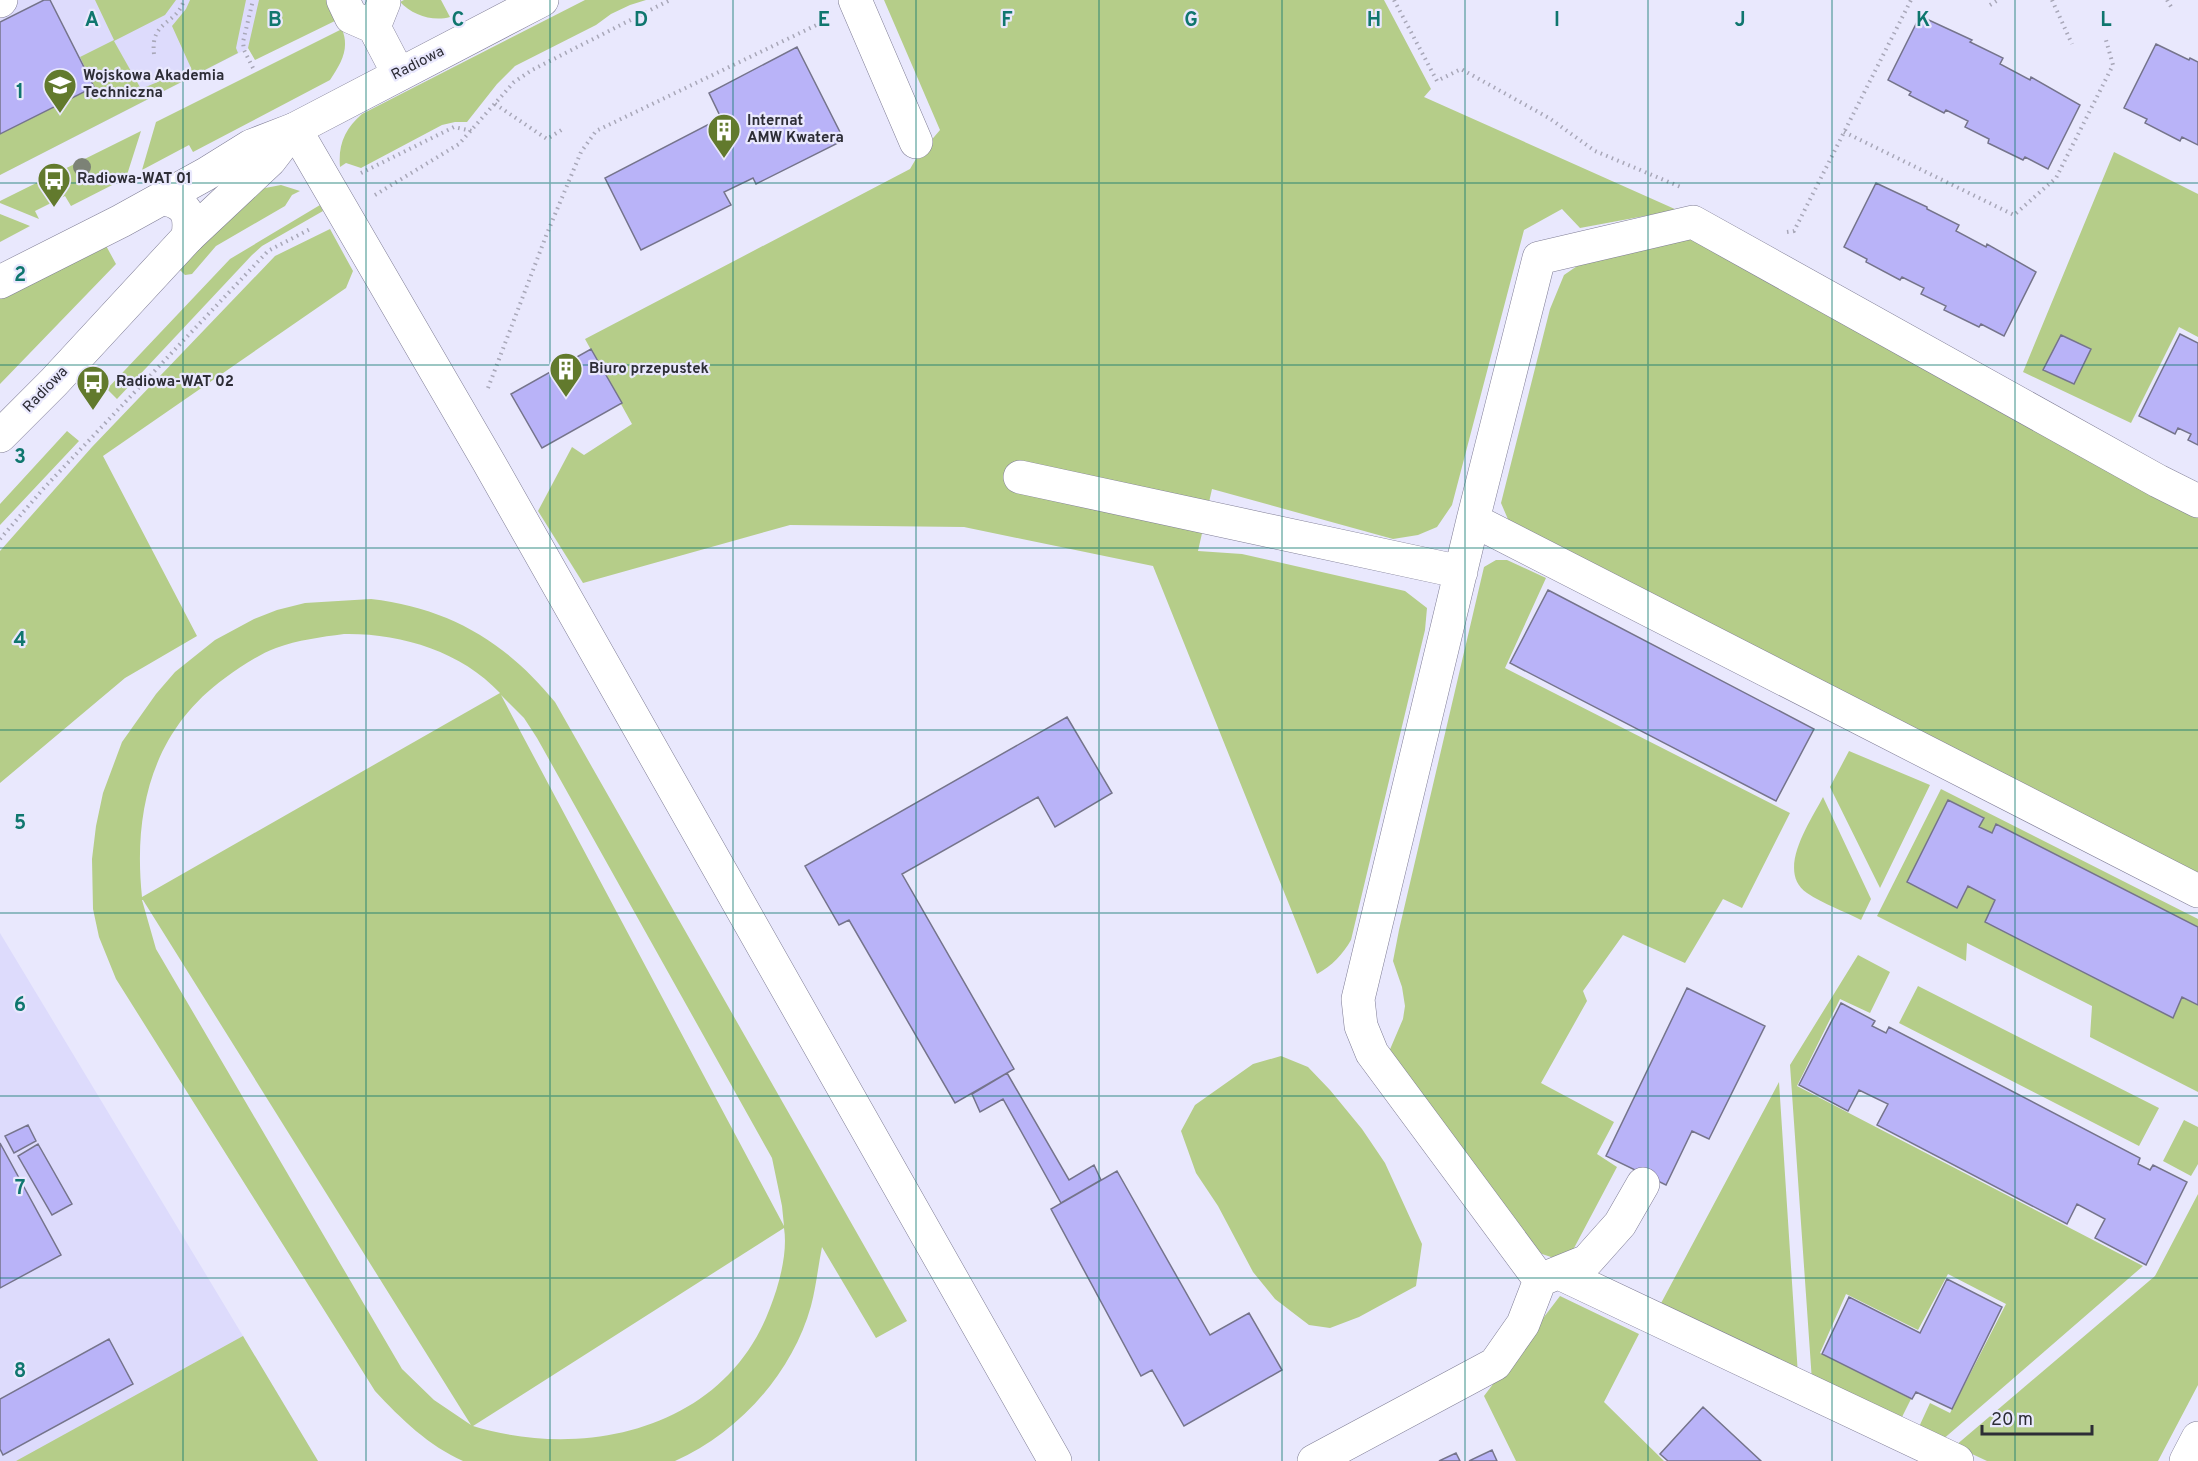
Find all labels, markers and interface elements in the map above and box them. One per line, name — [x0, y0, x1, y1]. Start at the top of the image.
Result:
text: A — [85, 8, 99, 34]
text: B — [268, 8, 282, 34]
text: C — [452, 8, 464, 34]
text: D — [634, 8, 648, 34]
text: E — [818, 8, 830, 34]
text: F — [1001, 8, 1013, 34]
text: G — [1184, 8, 1198, 34]
text: H — [1367, 8, 1381, 34]
text: I — [1554, 8, 1560, 34]
text: J — [1734, 8, 1746, 34]
text: K — [1916, 8, 1930, 34]
text: L — [2100, 8, 2112, 34]
street label: Radiowa — [388, 43, 448, 85]
school or university icon: Wojskowa Akademia Techniczna — [42, 67, 78, 114]
place label: Wojskowa Akademia Techniczna — [83, 67, 224, 103]
text: 1 — [16, 80, 24, 106]
building icon: Internat AMW Kwatera — [706, 112, 742, 159]
place label: Internat AMW Kwatera — [747, 112, 844, 148]
bus stop icon: Radiowa-WAT 01 — [36, 161, 72, 208]
place label: Radiowa-WAT 01 — [77, 170, 192, 189]
text: 2 — [14, 263, 26, 289]
building icon: Biuro przepustek — [548, 351, 584, 398]
place label: Biuro przepustek — [589, 360, 709, 379]
street label: Radiowa — [19, 363, 73, 417]
bus stop icon: Radiowa-WAT 02 — [75, 364, 111, 411]
place label: Radiowa-WAT 02 — [116, 373, 234, 392]
text: 3 — [14, 445, 26, 471]
text: 4 — [14, 628, 26, 654]
text: 5 — [14, 811, 26, 837]
text: 6 — [14, 993, 26, 1019]
text: 7 — [15, 1176, 25, 1202]
text: 8 — [14, 1359, 26, 1385]
scale bar — [1982, 1398, 2092, 1436]
text: 20 m — [1991, 1409, 2033, 1432]

